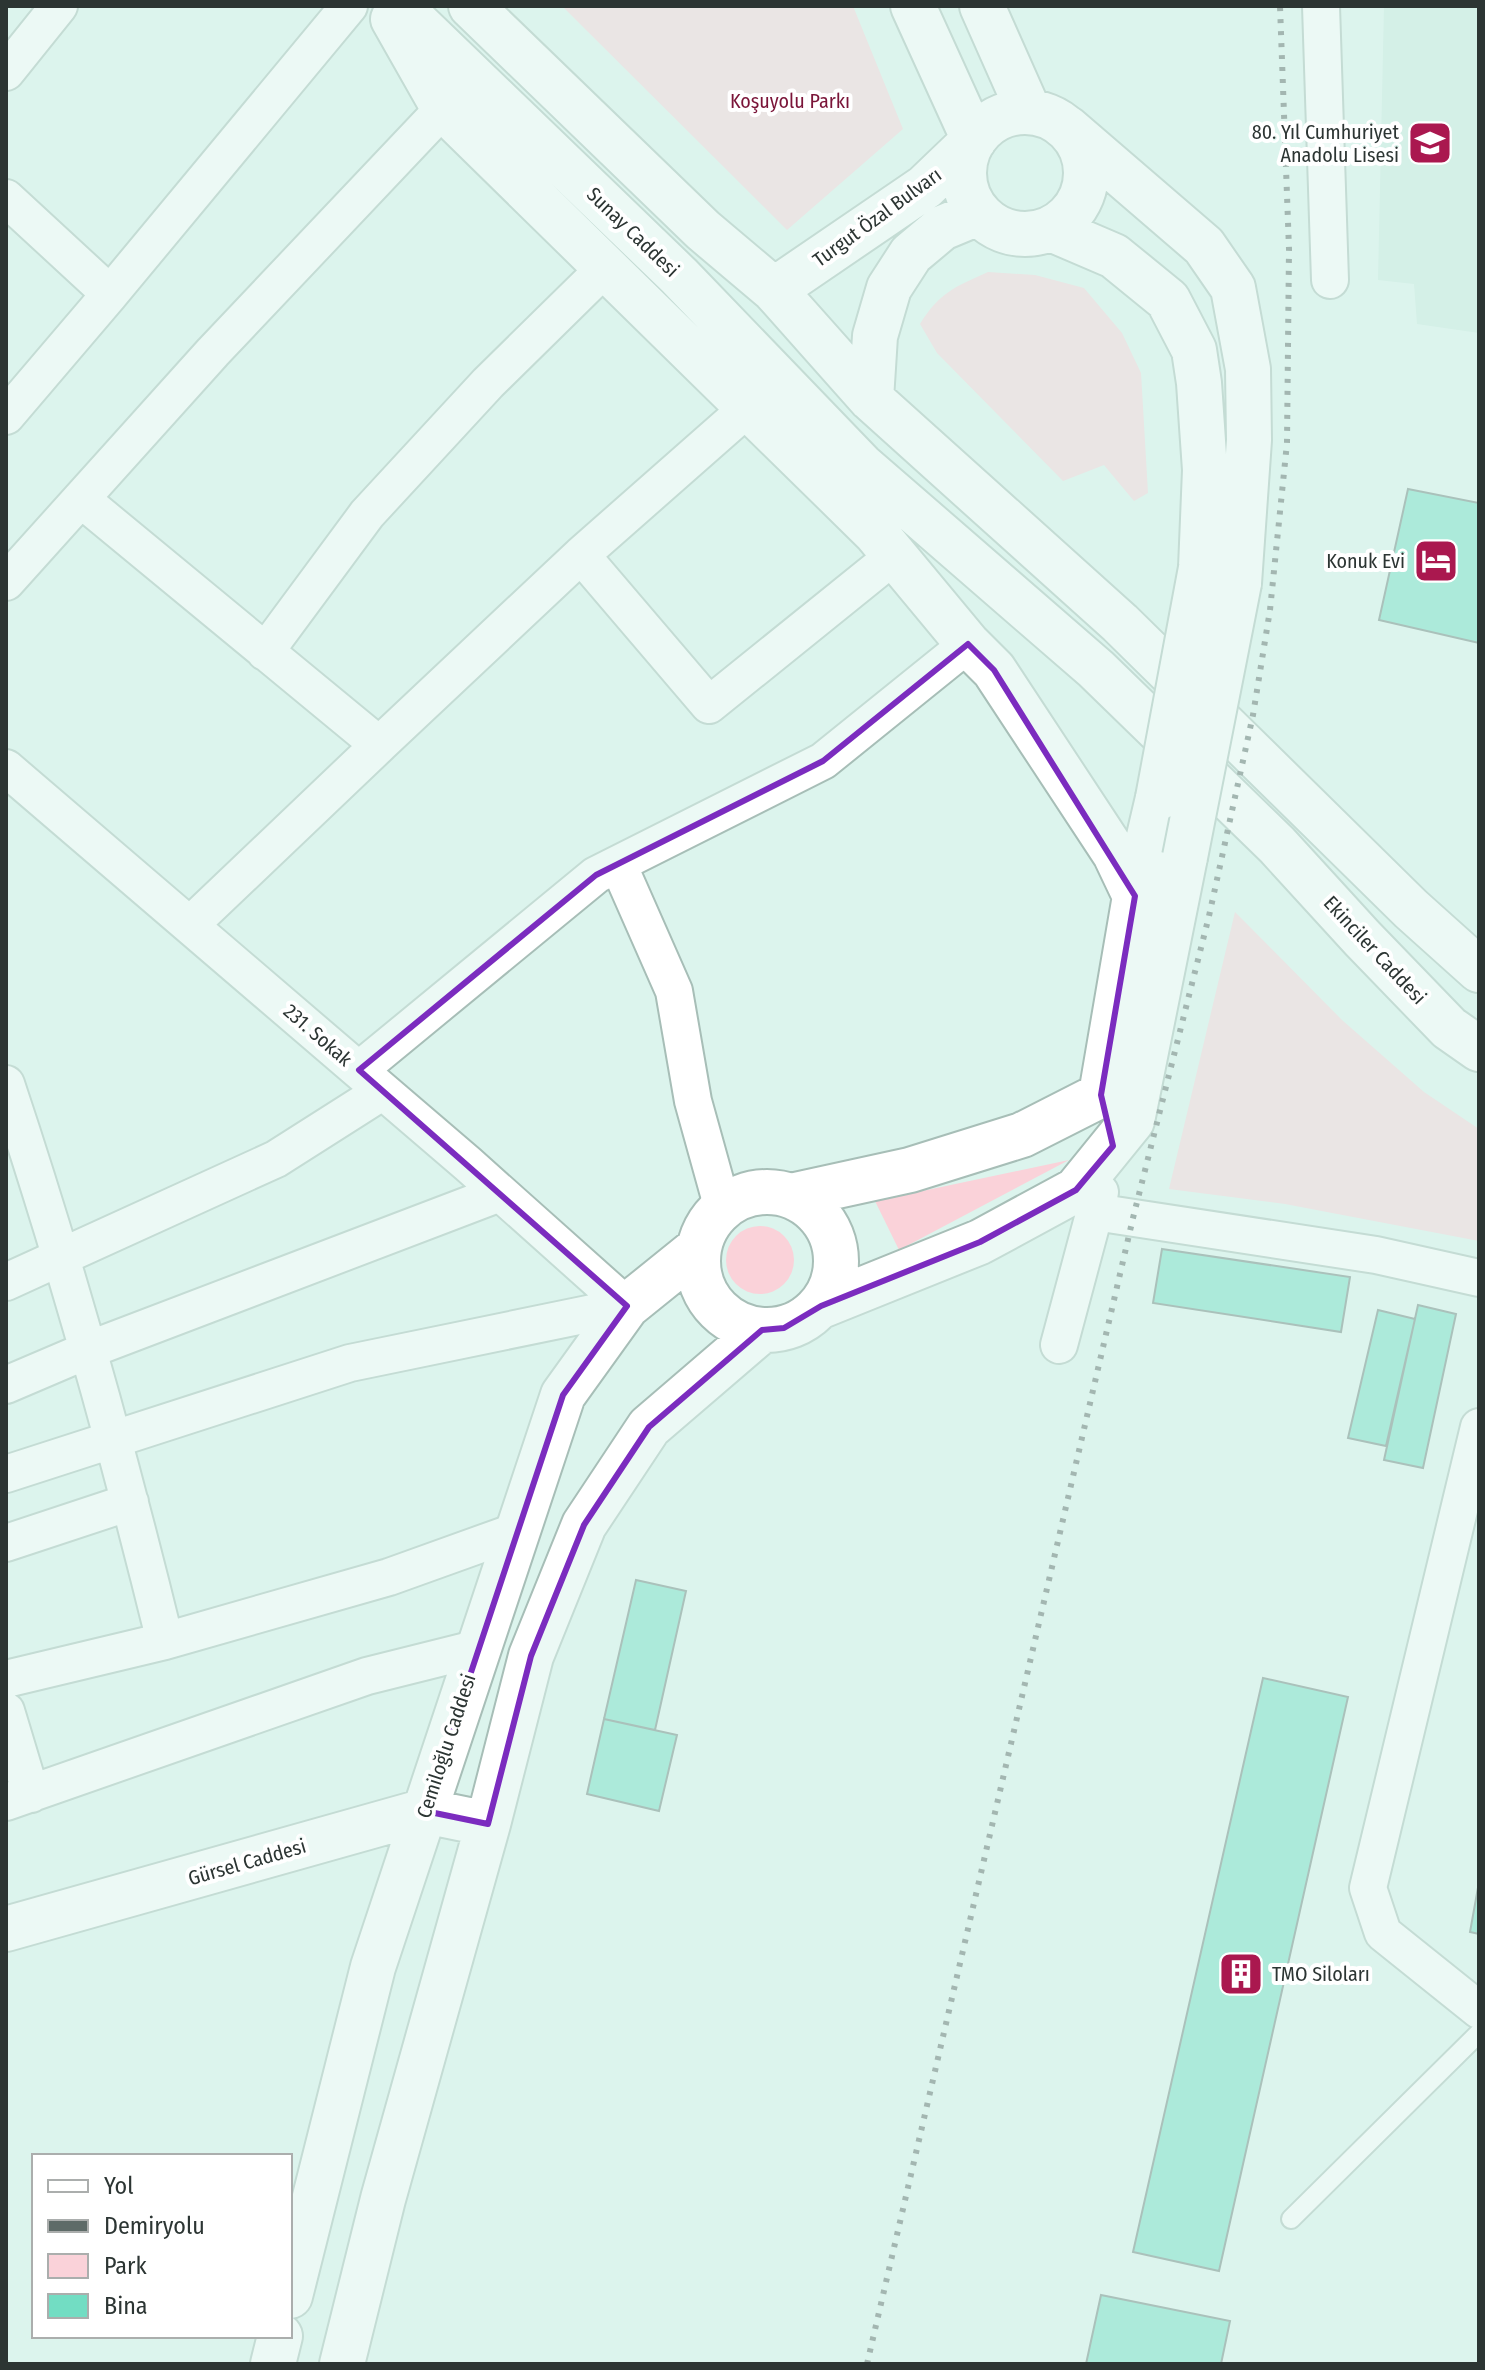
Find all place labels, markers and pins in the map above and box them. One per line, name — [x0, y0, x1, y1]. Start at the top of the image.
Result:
school or university icon: 80. Yıl Cumhuriyet Anadolu Lisesi — [1406, 119, 1454, 167]
place label: 80. Yıl Cumhuriyet Anadolu Lisesi — [1252, 120, 1399, 167]
hotel icon: Konuk Evi — [1412, 537, 1460, 585]
place label: Konuk Evi — [1326, 549, 1405, 573]
building icon: TMO Siloları — [1217, 1950, 1265, 1998]
place label: TMO Siloları — [1272, 1962, 1370, 1986]

